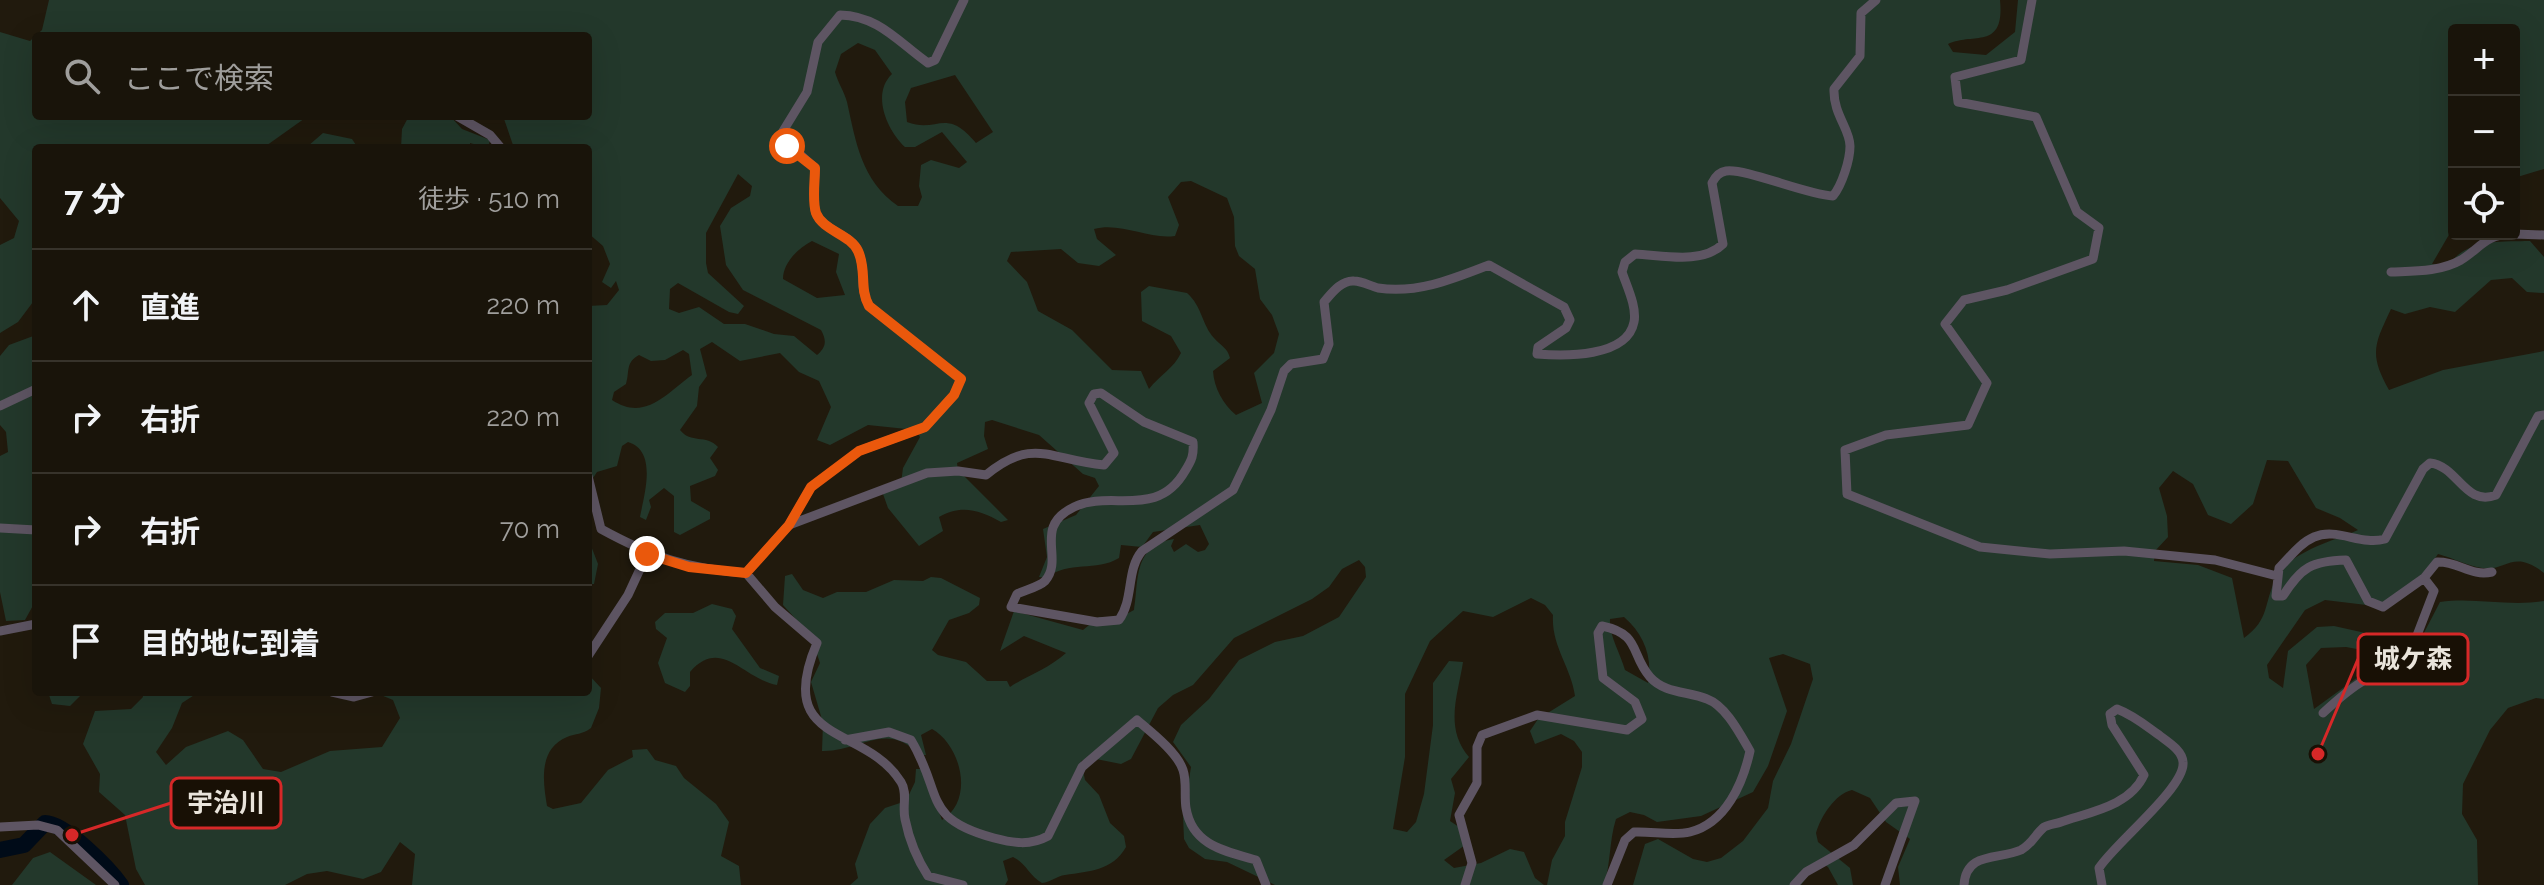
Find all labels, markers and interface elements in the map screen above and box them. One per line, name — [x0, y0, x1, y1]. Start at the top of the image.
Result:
map controls — [2448, 24, 2520, 240]
button: + — [2448, 24, 2520, 96]
search box — [32, 32, 592, 120]
icon: search — [60, 54, 104, 98]
text: ここで検索 — [124, 61, 274, 96]
button: − — [2448, 96, 2520, 168]
route start — [769, 128, 805, 164]
button: locate — [2448, 168, 2520, 240]
text: 7 分 — [64, 179, 125, 219]
text: 徒歩 · 510 m — [418, 184, 560, 214]
icon: ahead — [64, 283, 108, 327]
text: 直進 — [140, 290, 200, 325]
text: 220 m — [486, 290, 560, 320]
icon: right — [64, 395, 108, 439]
text: 右折 — [140, 402, 200, 437]
text: 220 m — [486, 402, 560, 432]
icon: right — [64, 507, 108, 551]
text: 右折 — [140, 514, 200, 549]
text: 70 m — [500, 514, 560, 544]
route end — [629, 536, 665, 572]
icon: arrive — [64, 619, 108, 663]
text: 目的地に到着 — [140, 626, 320, 661]
callout: 城ケ森 — [2358, 634, 2468, 684]
text: 城ケ森 — [2374, 644, 2452, 674]
callout: 宇治川 — [171, 778, 281, 828]
text: 宇治川 — [187, 788, 265, 818]

